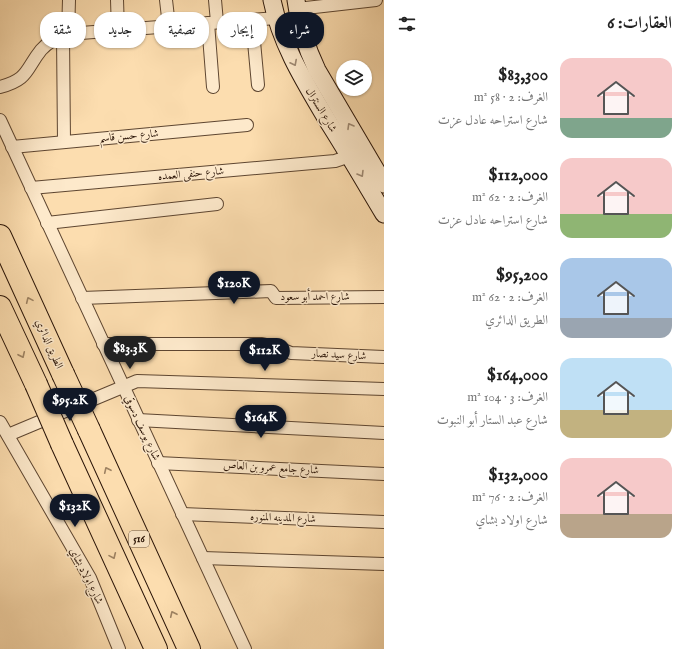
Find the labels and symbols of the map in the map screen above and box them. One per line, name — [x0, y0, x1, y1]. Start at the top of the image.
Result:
one-way arrow — [290, 59, 297, 66]
street label: شارع السنترال — [300, 85, 340, 136]
one-way arrow — [348, 123, 355, 130]
street label: شارع حسن قاسم — [99, 126, 160, 149]
street label: شارع حنفى العمده — [157, 164, 225, 186]
one-way arrow — [356, 170, 363, 177]
pin: $120K — [206, 271, 262, 305]
street label: شارع احمد أبو سعود — [280, 288, 350, 306]
one-way arrow — [26, 297, 34, 304]
street label: الطريق الدائري — [31, 317, 66, 372]
pin: $83.3K — [97, 336, 163, 370]
pin: $112K — [237, 338, 293, 372]
street label: شارع سيد نصار — [310, 347, 367, 365]
one-way arrow — [17, 351, 25, 358]
pin: $95.2K — [37, 388, 103, 422]
street label: شارع يوسف دسوقي — [119, 393, 163, 463]
pin: $164K — [233, 405, 289, 439]
street label: شارع جامع عمرو بن العاص — [223, 458, 319, 479]
one-way arrow — [104, 467, 112, 474]
pin: $132K — [47, 494, 103, 528]
street label: شارع المدينه المنوره — [250, 510, 316, 528]
road number: 516 — [129, 531, 149, 547]
street label: شارع اولاد بشاي — [64, 545, 106, 607]
one-way arrow — [108, 551, 116, 559]
one-way arrow — [170, 610, 178, 618]

